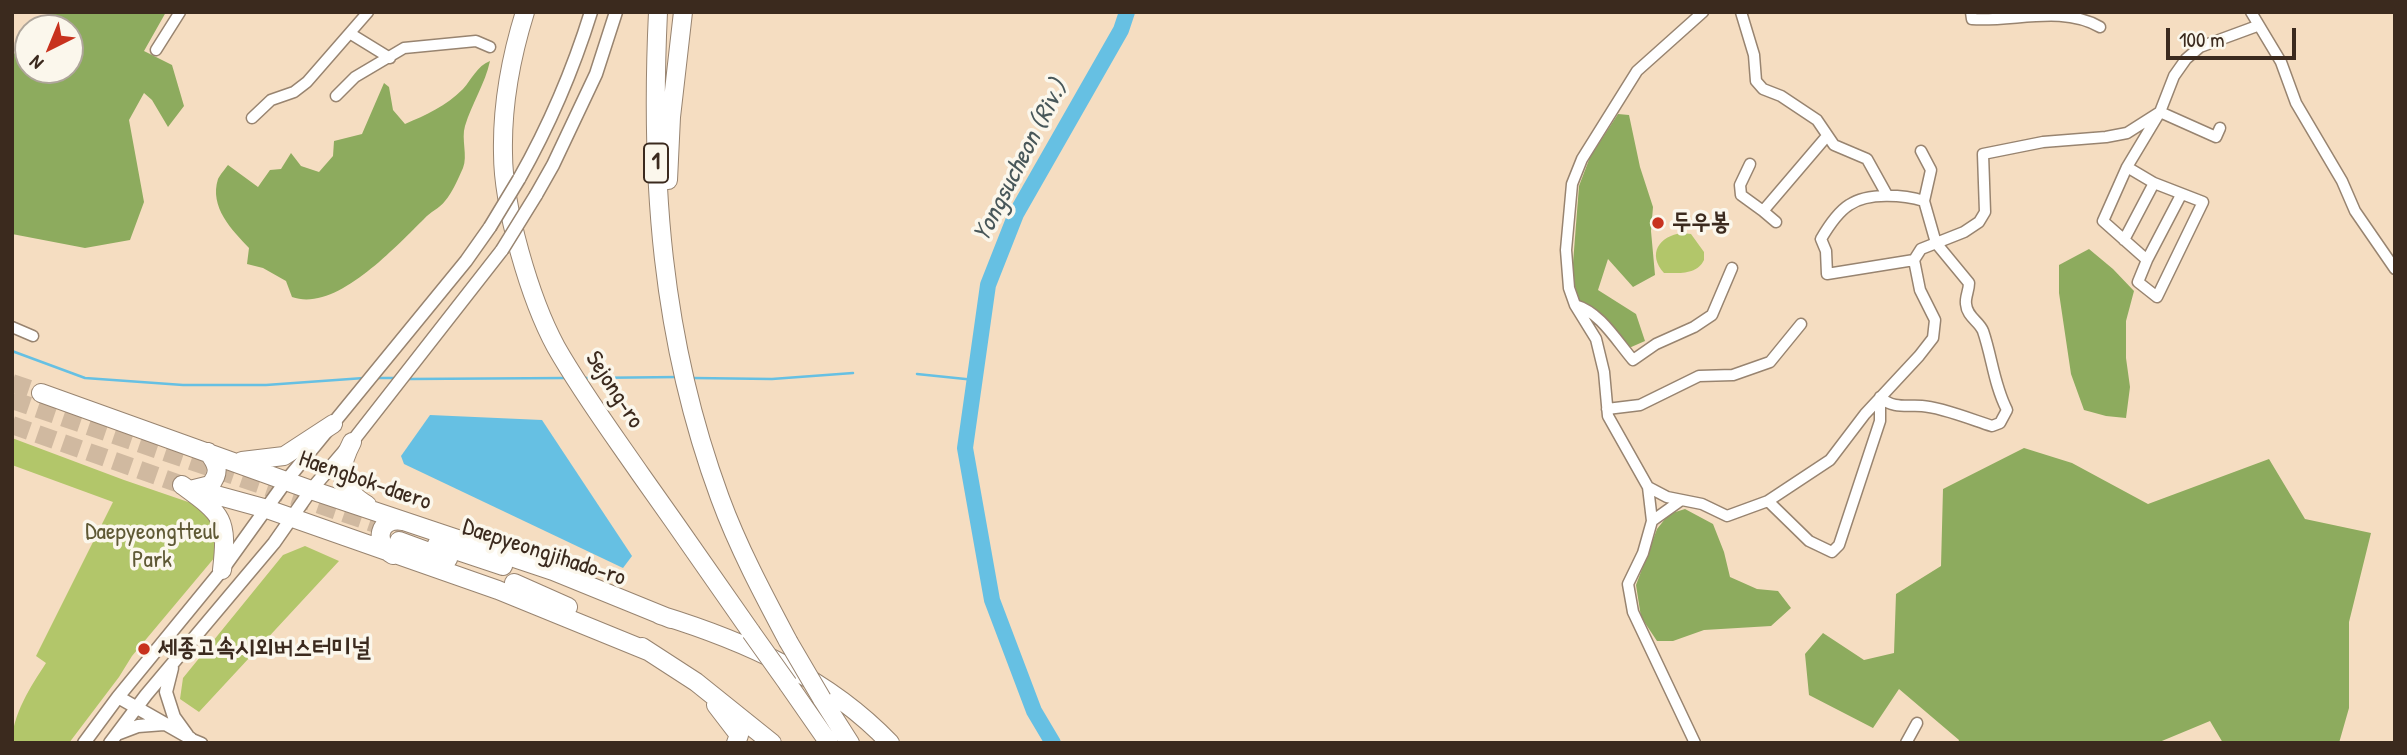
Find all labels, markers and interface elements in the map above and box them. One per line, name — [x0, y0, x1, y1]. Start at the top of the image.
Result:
north arrow — [14, 14, 84, 84]
scale bar — [2169, 14, 2298, 58]
text: 100 m — [2179, 25, 2225, 54]
text: N — [23, 50, 49, 76]
water label: Yongsucheon (Riv.) — [967, 75, 1075, 247]
road number: 1 — [644, 144, 668, 182]
place label: 두우봉 — [1672, 209, 1730, 237]
marker: 두우봉 — [1650, 215, 1666, 231]
street label: Sejong-ro — [578, 346, 650, 434]
street label: Haengbok-daero — [295, 445, 435, 517]
street label: Daepyeongjihado-ro — [459, 513, 629, 593]
park label: Daepyeongtteul Park — [85, 519, 219, 575]
place label: 세종고속시외버스터미널 — [158, 635, 370, 663]
marker: 세종고속시외버스터미널 — [136, 641, 152, 657]

